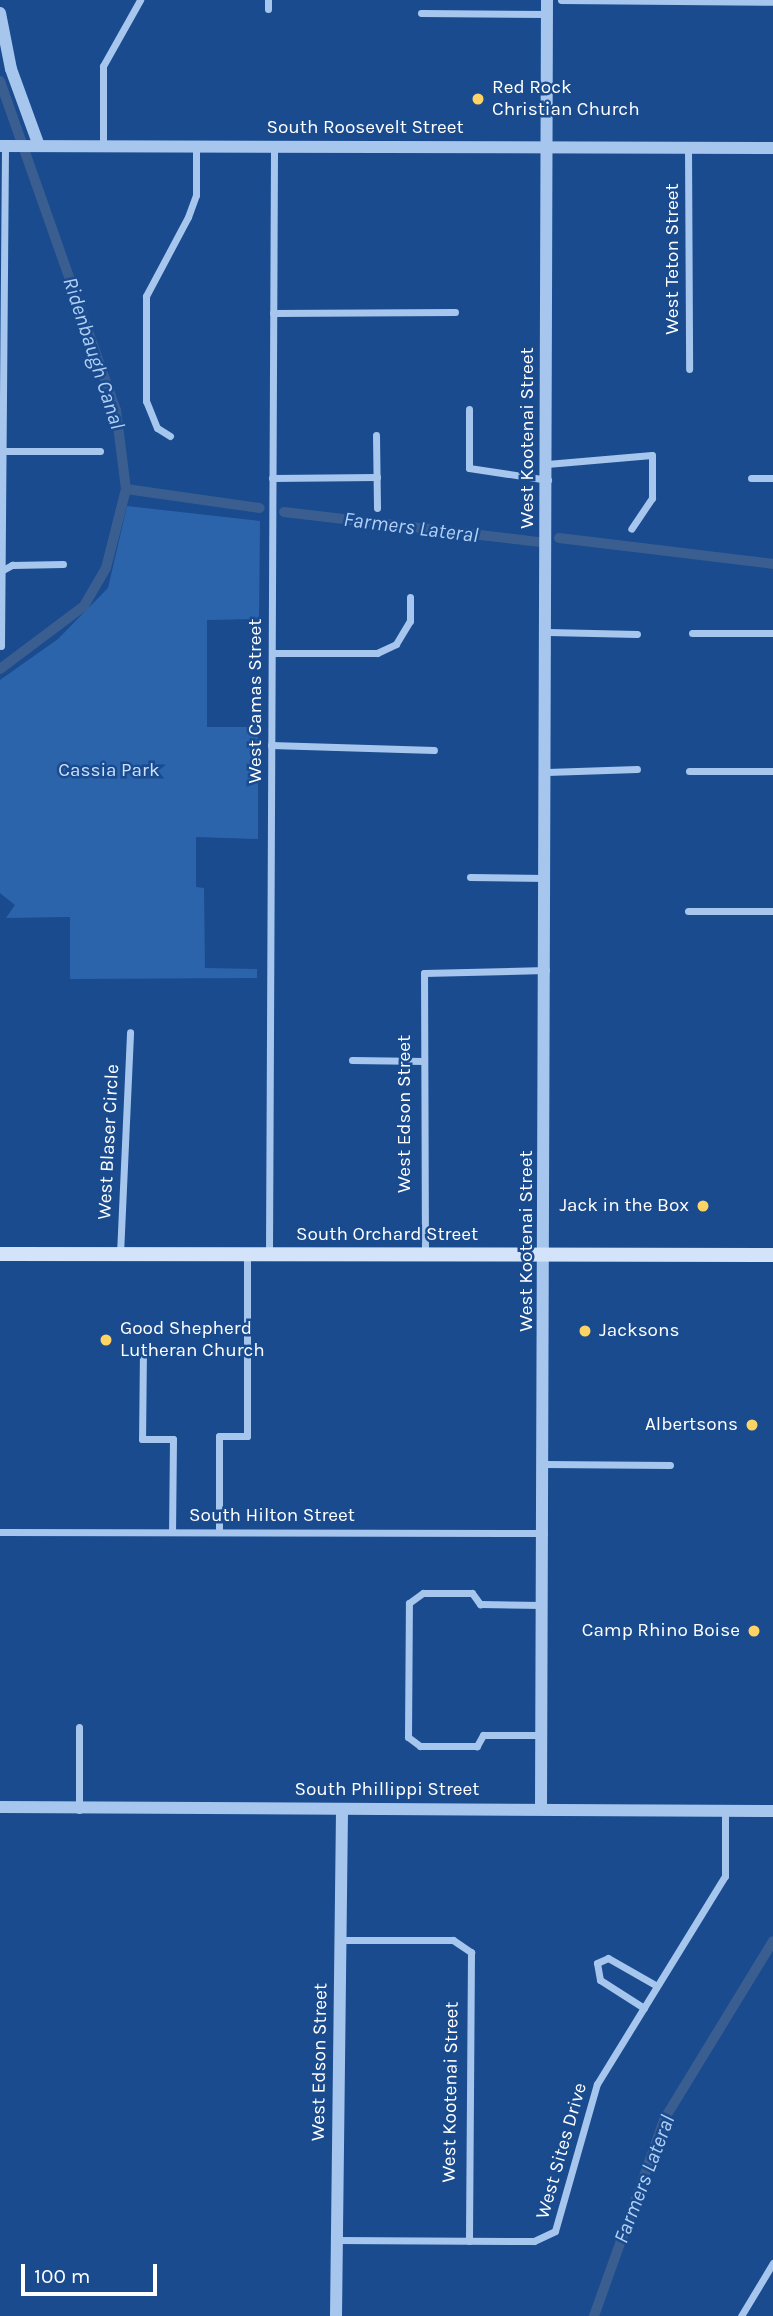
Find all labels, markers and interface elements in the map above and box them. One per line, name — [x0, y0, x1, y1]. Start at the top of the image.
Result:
place label: Red Rock Christian Church — [492, 77, 640, 121]
marker: Red Rock Christian Church — [470, 91, 486, 107]
street label: South Roosevelt Street — [266, 117, 464, 139]
street label: West Teton Street — [662, 183, 684, 335]
water label: Ridenbaugh Canal — [57, 274, 131, 432]
street label: West Kootenai Street — [517, 347, 539, 529]
water label: Farmers Lateral — [342, 506, 480, 548]
street label: West Camas Street — [245, 619, 267, 783]
park label: Cassia Park — [58, 760, 160, 782]
street label: West Edson Street — [394, 1035, 416, 1193]
street label: West Blaser Circle — [94, 1064, 124, 1220]
street label: West Kootenai Street — [516, 1150, 538, 1332]
place label: Jack in the Box — [559, 1195, 689, 1217]
marker: Jack in the Box — [695, 1198, 711, 1214]
street label: South Orchard Street — [296, 1224, 478, 1246]
place label: Good Shepherd Lutheran Church — [120, 1318, 265, 1362]
place label: Jacksons — [599, 1320, 679, 1342]
marker: Jacksons — [577, 1323, 593, 1339]
marker: Good Shepherd Lutheran Church — [98, 1332, 114, 1348]
place label: Albertsons — [645, 1414, 738, 1436]
marker: Albertsons — [744, 1417, 760, 1433]
street label: South Hilton Street — [189, 1505, 355, 1527]
place label: Camp Rhino Boise — [582, 1620, 740, 1642]
marker: Camp Rhino Boise — [746, 1623, 762, 1639]
street label: South Phillippi Street — [295, 1779, 479, 1801]
street label: West Edson Street — [307, 1983, 333, 2141]
street label: West Kootenai Street — [438, 2001, 464, 2183]
street label: West Sites Drive — [532, 2080, 592, 2222]
water label: Farmers Lateral — [608, 2111, 680, 2247]
scale bar — [24, 2250, 161, 2294]
text: 100 m — [34, 2264, 91, 2288]

